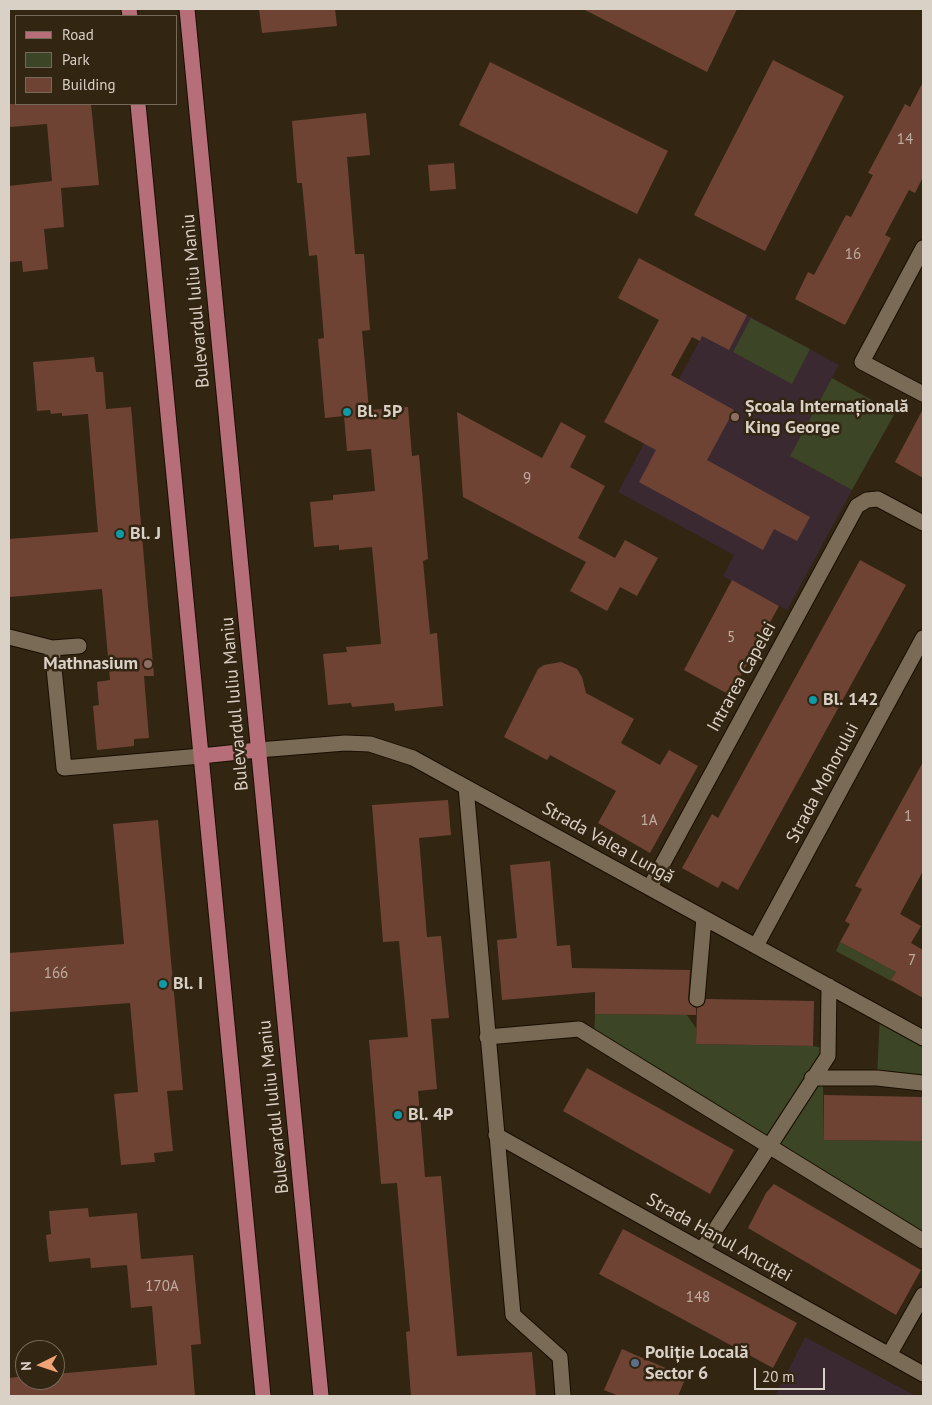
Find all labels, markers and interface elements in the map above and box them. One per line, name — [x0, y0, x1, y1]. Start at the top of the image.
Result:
legend — [15, 15, 178, 105]
text: Road — [62, 25, 94, 44]
text: Park — [62, 50, 90, 69]
text: Building — [62, 75, 116, 94]
house number: 14 — [897, 131, 913, 149]
street label: Bulevardul Iuliu Maniu — [178, 213, 214, 389]
house number: 16 — [845, 246, 861, 264]
place label: Școala Internațională King George — [745, 396, 908, 438]
place label: Bl. 5P — [357, 401, 402, 423]
marker: Bl. 5P — [341, 406, 353, 418]
marker: Școala Internațională King George — [729, 411, 741, 423]
house number: 9 — [523, 470, 531, 488]
place label: Bl. J — [130, 523, 161, 545]
marker: Bl. J — [114, 528, 126, 540]
street label: Bulevardul Iuliu Maniu — [217, 616, 253, 792]
street label: Intrarea Capelei — [703, 618, 781, 736]
house number: 5 — [727, 629, 735, 647]
place label: Mathnasium — [43, 653, 138, 675]
marker: Mathnasium — [142, 658, 154, 670]
place label: Bl. 142 — [823, 689, 879, 711]
marker: Bl. 142 — [807, 694, 819, 706]
street label: Strada Mohorului — [782, 719, 864, 847]
street label: Strada Valea Lungă — [538, 798, 678, 888]
house number: 1 — [904, 808, 912, 826]
house number: 1A — [641, 812, 657, 830]
house number: 7 — [908, 952, 916, 970]
house number: 166 — [44, 965, 68, 983]
place label: Bl. I — [173, 973, 203, 995]
marker: Bl. I — [157, 978, 169, 990]
street label: Bulevardul Iuliu Maniu — [254, 1019, 294, 1195]
place label: Bl. 4P — [408, 1104, 453, 1126]
marker: Bl. 4P — [392, 1109, 404, 1121]
street label: Strada Hanul Ancuței — [643, 1189, 795, 1287]
house number: 170A — [145, 1278, 179, 1296]
house number: 148 — [686, 1289, 710, 1307]
north arrow — [15, 1340, 65, 1390]
place label: Poliție Locală Sector 6 — [645, 1342, 748, 1385]
marker: Poliție Locală Sector 6 — [629, 1357, 641, 1369]
scale bar — [757, 1358, 828, 1390]
text: N — [17, 1361, 35, 1371]
text: 20 m — [762, 1367, 795, 1386]

